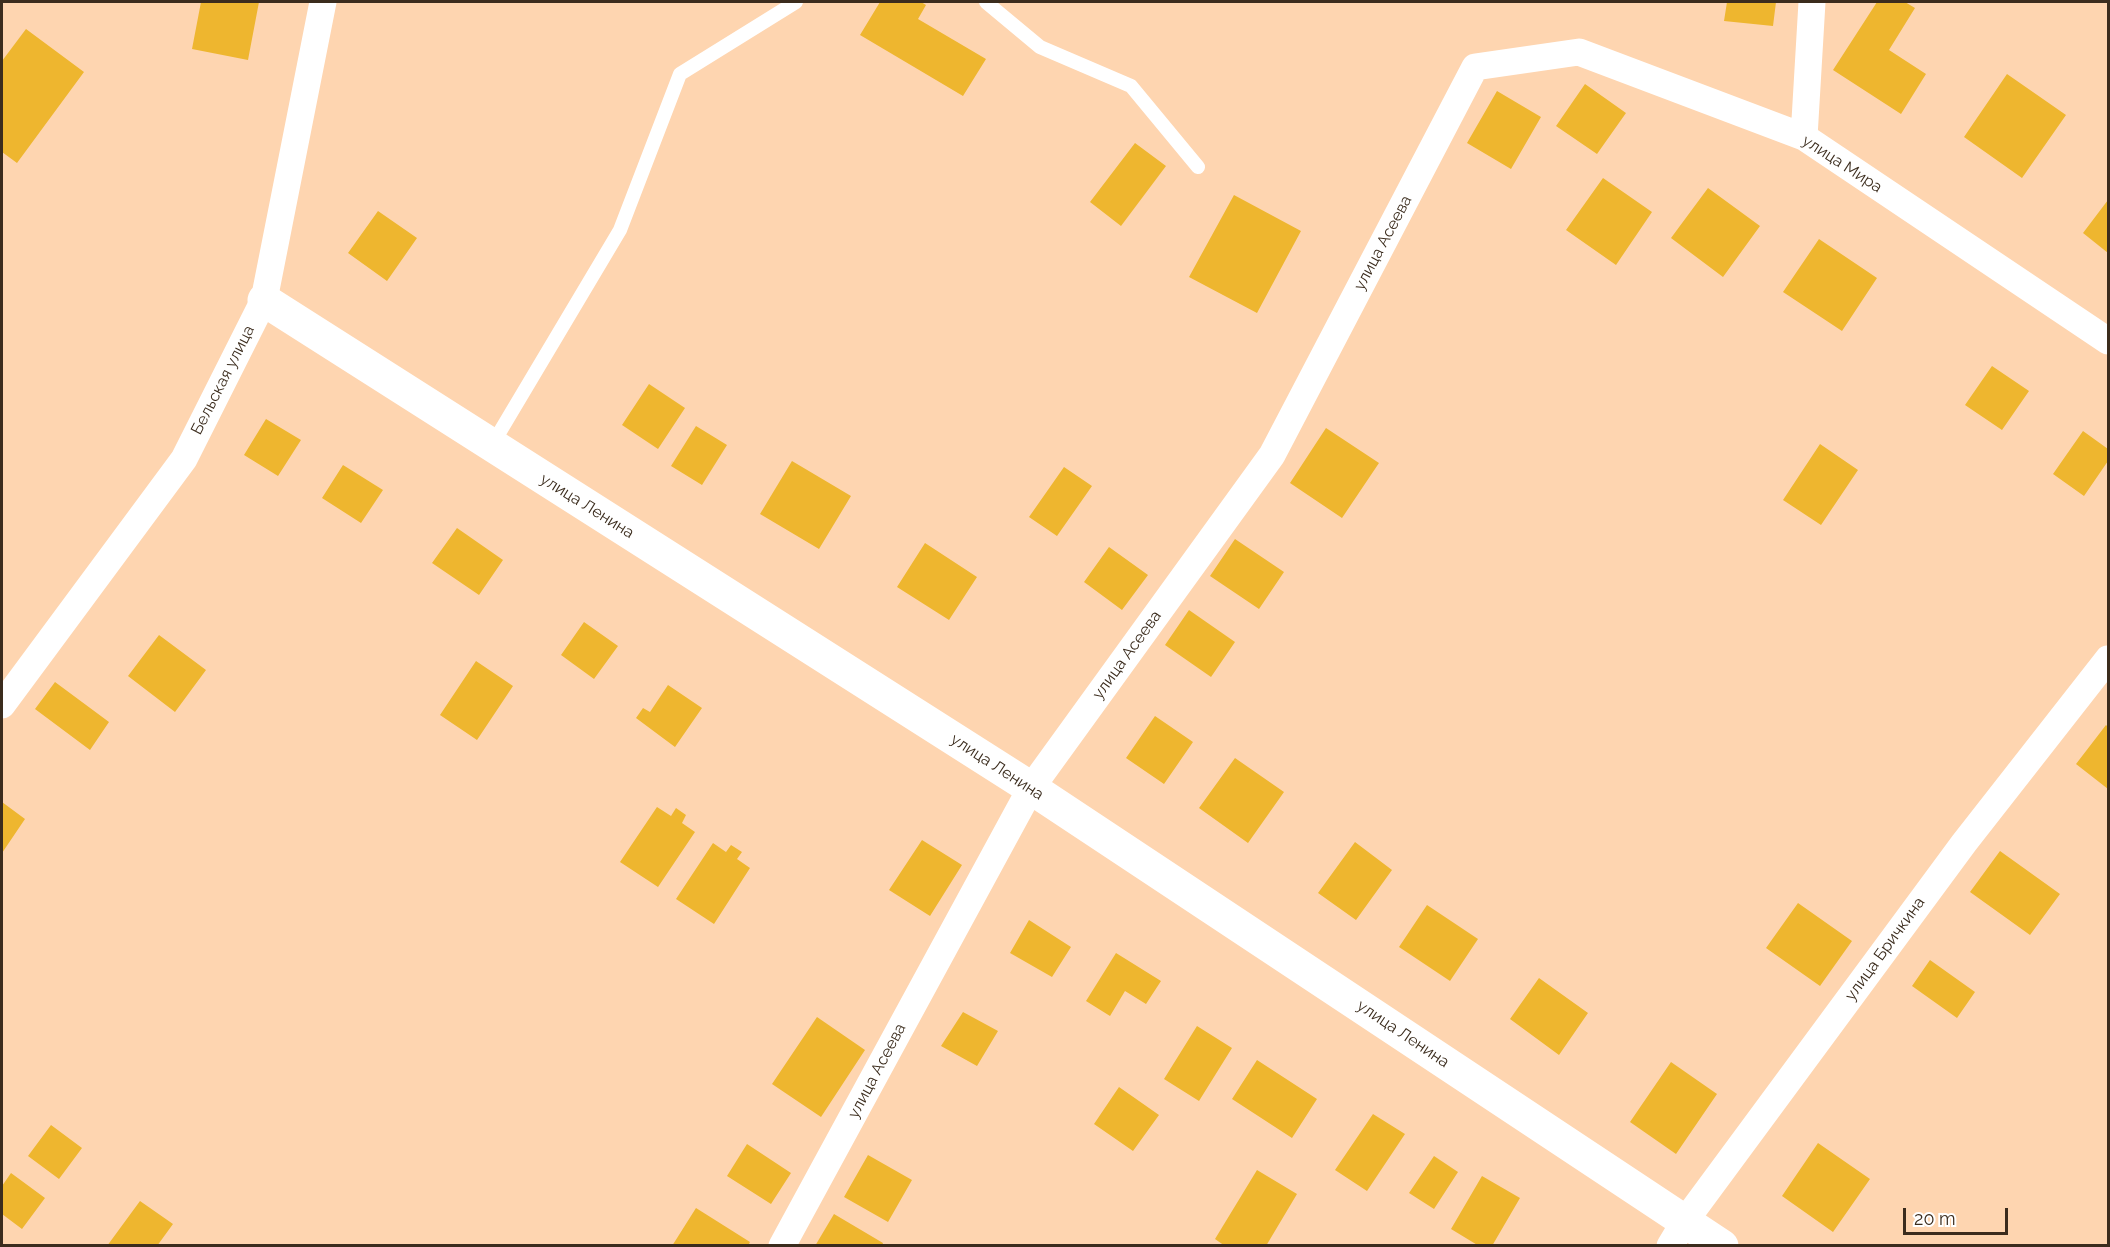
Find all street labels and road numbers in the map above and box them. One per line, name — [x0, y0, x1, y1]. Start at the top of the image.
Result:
street label: улица Мира — [1798, 131, 1886, 197]
street label: улица Асеева — [1350, 192, 1416, 294]
street label: Бельская улица — [187, 322, 259, 438]
street label: улица Ленина — [536, 469, 638, 543]
street label: улица Асеева — [1088, 607, 1166, 703]
street label: улица Ленина — [947, 730, 1047, 804]
street label: улица Бричкина — [1841, 893, 1929, 1005]
street label: улица Ленина — [1353, 996, 1453, 1072]
street label: улица Асеева — [844, 1020, 910, 1122]

